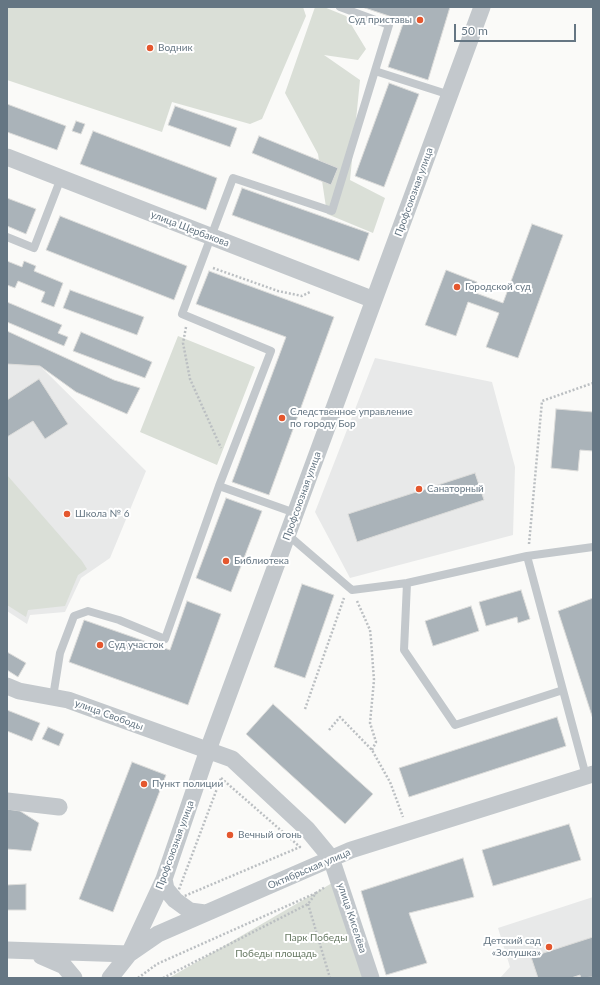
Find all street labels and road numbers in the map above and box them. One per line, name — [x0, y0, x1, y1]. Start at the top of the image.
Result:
street label: Профсоюзная улица — [392, 146, 436, 238]
street label: улица Щербакова — [149, 209, 231, 249]
street label: Профсоюзная улица — [280, 450, 324, 542]
street label: улица Свободы — [73, 697, 145, 733]
street label: Профсоюзная улица — [153, 799, 197, 891]
street label: Октябрьская улица — [266, 846, 352, 892]
street label: улица Киселёва — [335, 881, 369, 955]

